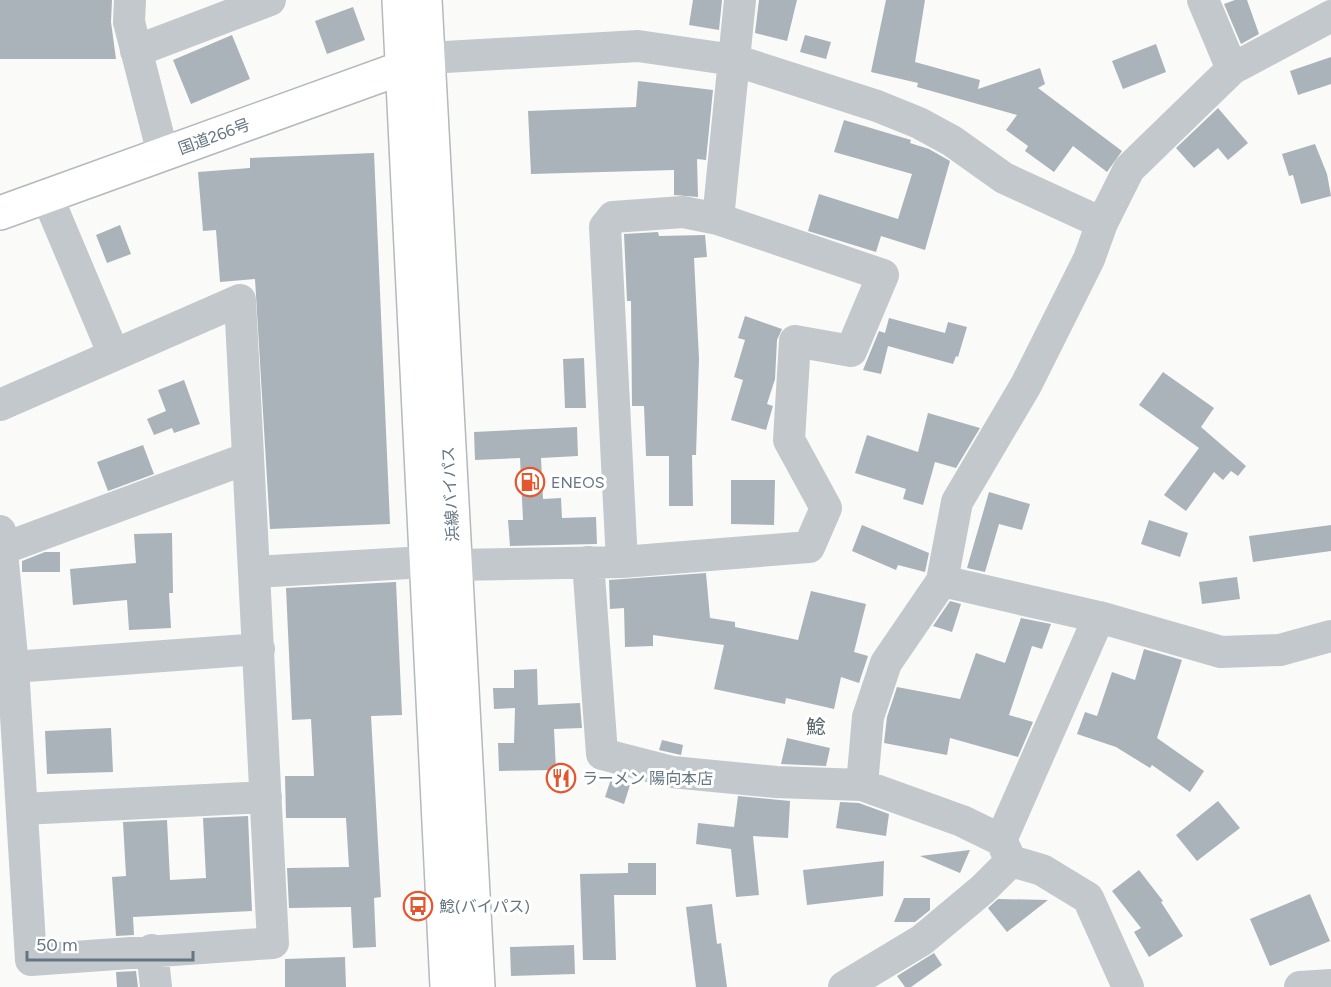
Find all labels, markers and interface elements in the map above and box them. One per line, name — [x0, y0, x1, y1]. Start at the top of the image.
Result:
street label: 国道266号 — [176, 115, 253, 158]
street label: 浜線バイパス — [439, 446, 462, 542]
fuel station icon: ENEOS — [514, 466, 546, 498]
place label: ENEOS — [551, 473, 605, 492]
district label: 鯰 — [806, 715, 826, 739]
restaurant icon: ラーメン 陽向本店 — [545, 762, 577, 794]
place label: ラーメン 陽向本店 — [582, 769, 713, 788]
bus stop icon: 鯰(バイパス) — [402, 890, 434, 922]
place label: 鯰(バイパス) — [439, 897, 530, 916]
scale bar — [27, 924, 194, 962]
text: 50 m — [36, 934, 78, 956]

